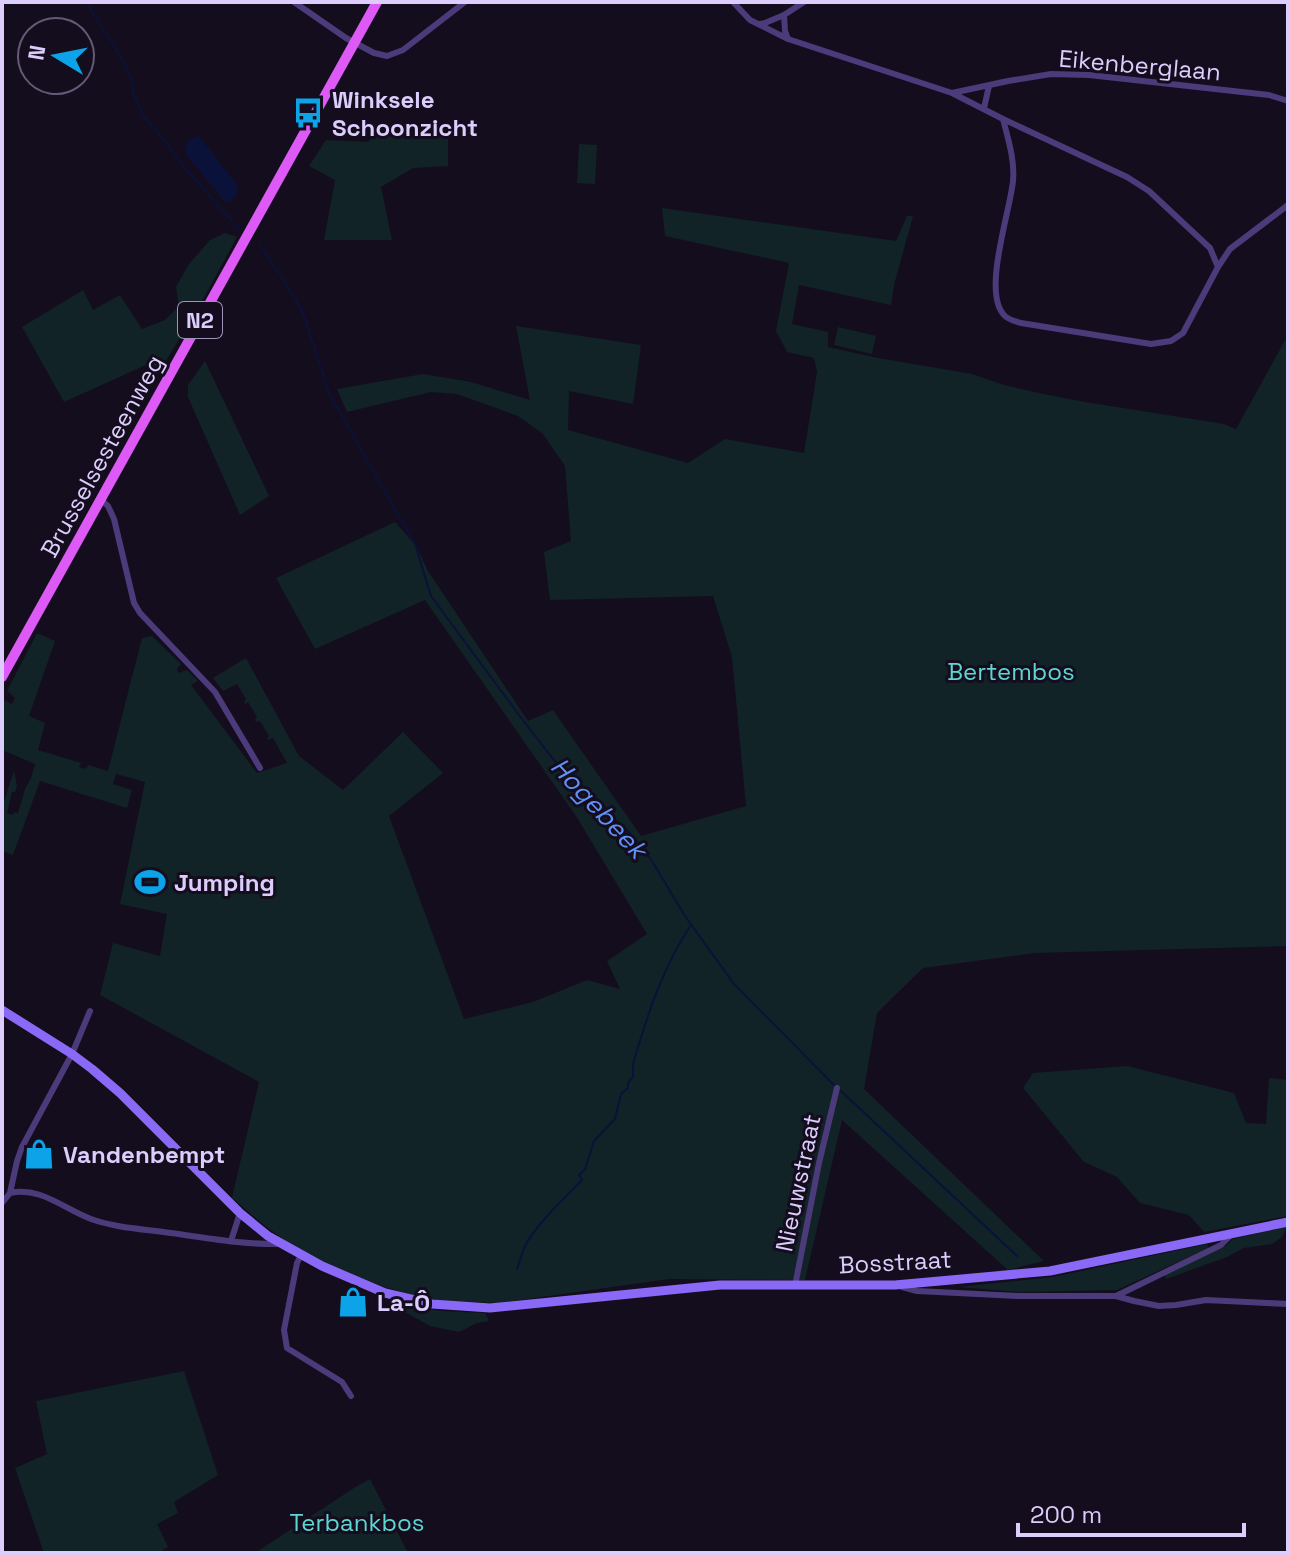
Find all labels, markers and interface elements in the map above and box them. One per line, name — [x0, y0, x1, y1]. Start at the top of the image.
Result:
north arrow — [16, 16, 96, 96]
street label: Eikenberglaan — [1058, 42, 1222, 88]
text: N — [21, 43, 51, 62]
place label: Winksele Schoonzicht — [332, 84, 478, 143]
bus stop icon: Winksele Schoonzicht — [291, 96, 325, 130]
road number: N2 — [178, 302, 222, 338]
street label: Brusselsesteenweg — [34, 349, 170, 563]
park label: Bertembos — [947, 656, 1075, 687]
water label: Hogebeek — [543, 750, 657, 868]
sports icon: Jumping — [133, 865, 167, 899]
place label: Jumping — [174, 867, 275, 898]
street label: Nieuwstraat — [768, 1111, 828, 1255]
shop icon: Vandenbempt — [22, 1137, 56, 1171]
place label: Vandenbempt — [63, 1139, 225, 1170]
street label: Bosstraat — [838, 1244, 952, 1280]
shop icon: La-Ô — [336, 1285, 370, 1319]
place label: La-Ô — [377, 1287, 430, 1318]
scale bar — [1018, 1487, 1244, 1537]
text: 200 m — [1030, 1499, 1102, 1530]
park label: Terbankbos — [290, 1507, 424, 1538]

